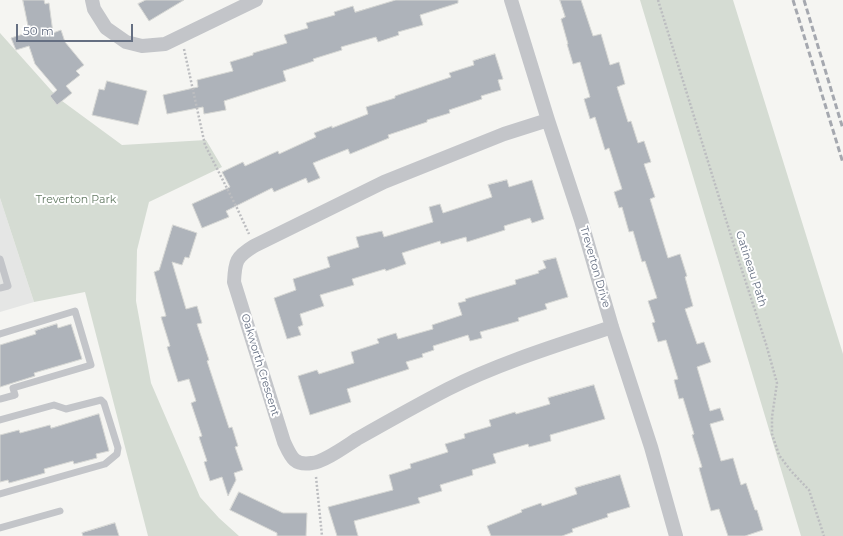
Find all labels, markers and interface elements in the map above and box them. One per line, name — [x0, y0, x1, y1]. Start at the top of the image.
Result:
scale bar — [18, 16, 135, 42]
text: 50 m — [23, 23, 54, 38]
park label: Treverton Park — [36, 193, 116, 207]
street label: Treverton Drive — [577, 225, 613, 309]
street label: Gatineau Path — [732, 229, 770, 309]
street label: Oakworth Crescent — [238, 312, 282, 418]

